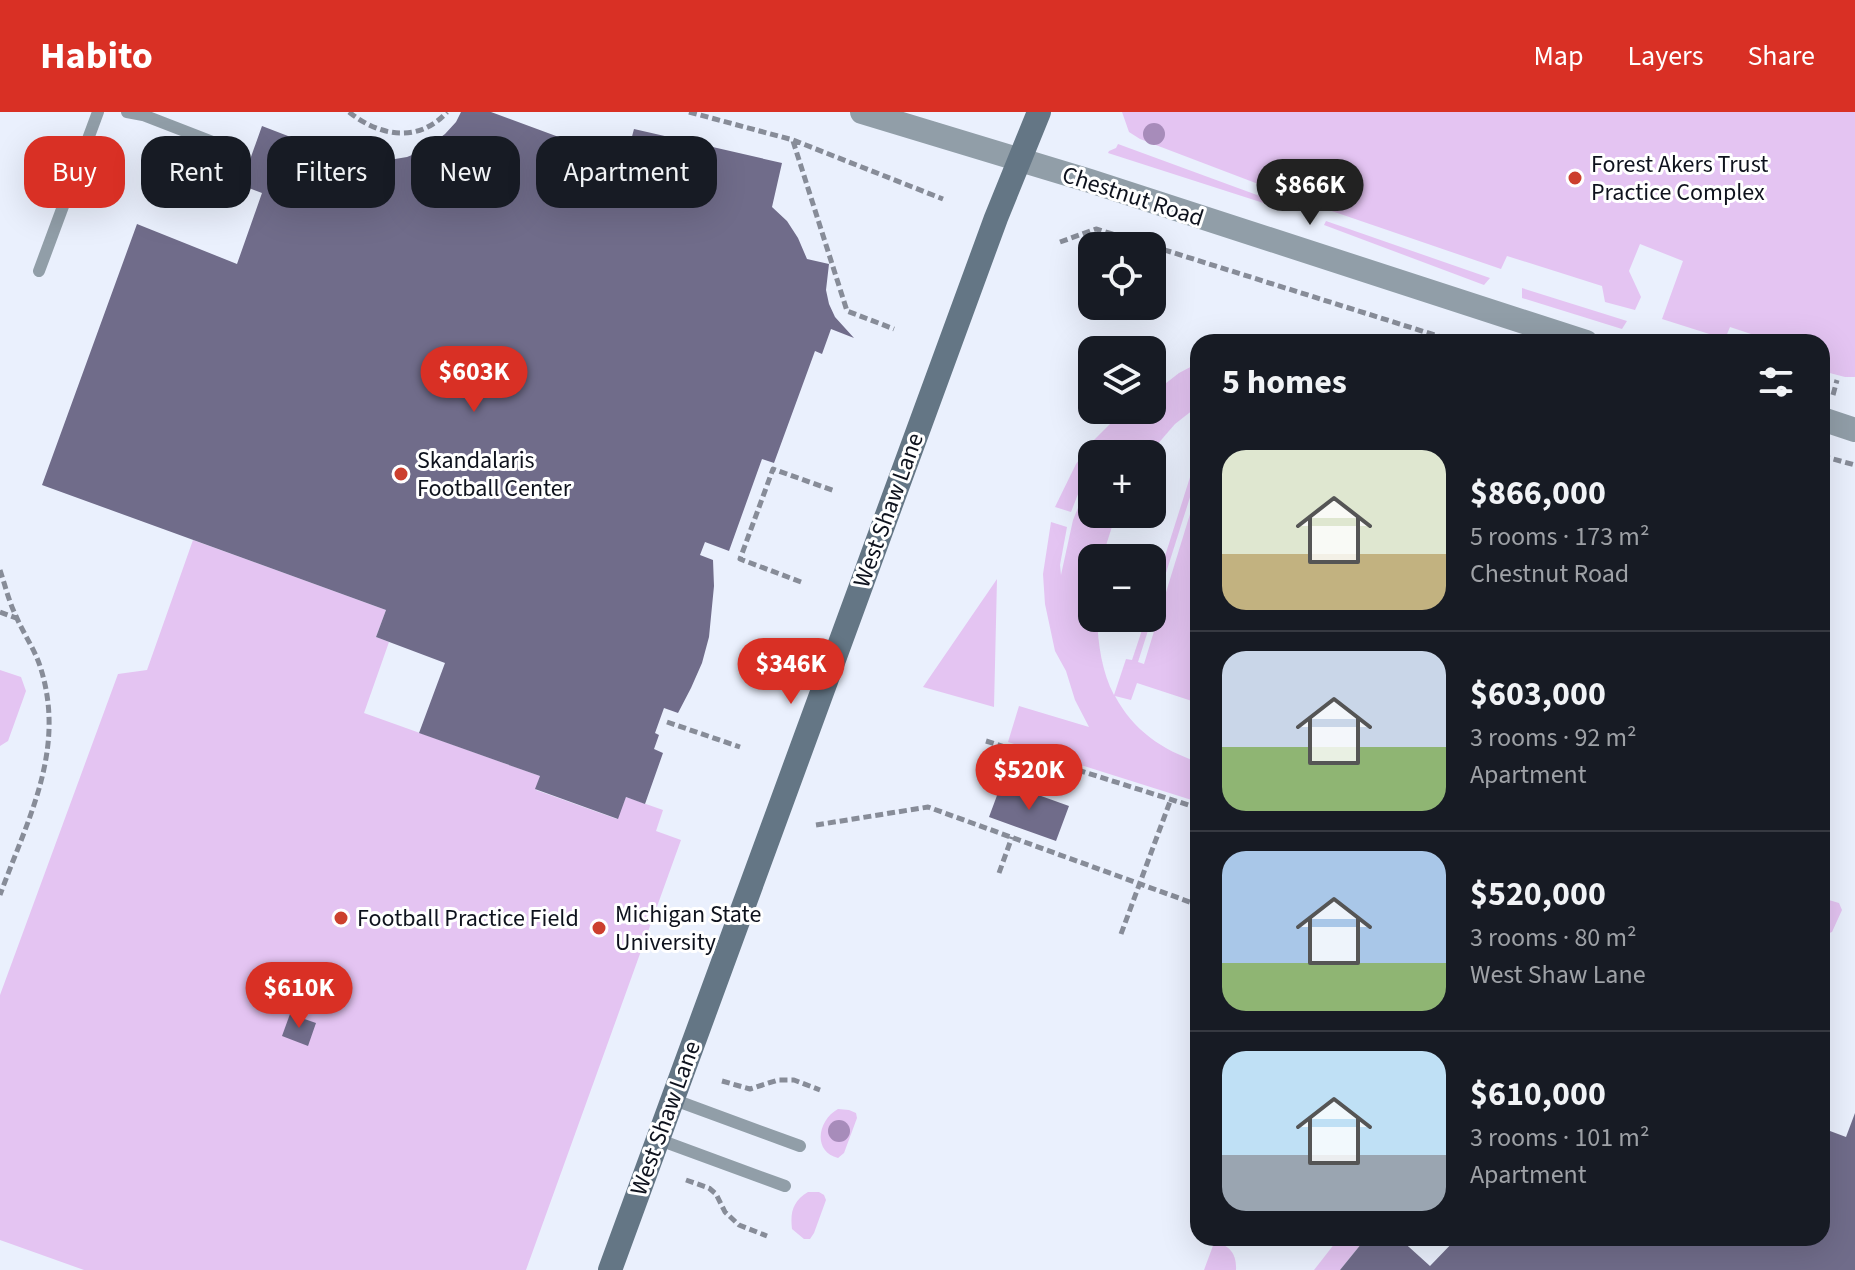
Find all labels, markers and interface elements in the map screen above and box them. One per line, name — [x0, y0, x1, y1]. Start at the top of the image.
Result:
text: Habito — [40, 29, 153, 83]
text: Map — [1533, 36, 1583, 76]
text: Layers — [1627, 36, 1703, 76]
text: Share — [1747, 36, 1815, 76]
chip: Buy — [24, 136, 125, 208]
chip: Rent — [141, 136, 251, 208]
chip: Filters — [267, 136, 395, 208]
chip: New — [411, 136, 520, 208]
chip: Apartment — [536, 136, 717, 208]
place label: Forest Akers Trust Practice Complex — [1591, 147, 1768, 210]
street label: Chestnut Road — [1058, 157, 1208, 236]
pin: $866K — [1254, 159, 1366, 227]
text: $866K — [1275, 166, 1345, 203]
marker: Forest Akers Trust Practice Complex — [1566, 169, 1584, 187]
map controls — [1078, 232, 1166, 632]
button: locate — [1078, 232, 1166, 320]
button: layers — [1078, 336, 1166, 424]
pin: $603K — [418, 346, 530, 414]
text: $603K — [439, 353, 509, 390]
text: 5 homes — [1222, 358, 1347, 407]
icon: filters — [1754, 360, 1798, 404]
street label: West Shaw Lane — [844, 428, 933, 592]
button: + — [1078, 440, 1166, 528]
place label: Skandalaris Football Center — [417, 443, 572, 506]
marker: Skandalaris Football Center — [392, 465, 410, 483]
text: $866,000 — [1470, 469, 1606, 518]
icon: home — [1286, 482, 1382, 578]
text: 5 rooms · 173 m² — [1470, 518, 1649, 555]
button: − — [1078, 544, 1166, 632]
text: Chestnut Road — [1470, 555, 1629, 592]
pin: $346K — [735, 638, 847, 706]
text: $346K — [756, 645, 826, 682]
text: $603,000 — [1470, 670, 1606, 719]
icon: home — [1286, 683, 1382, 779]
text: 3 rooms · 92 m² — [1470, 719, 1637, 756]
pin: $520K — [973, 744, 1085, 812]
text: $520K — [994, 751, 1064, 788]
text: Apartment — [1470, 756, 1587, 793]
text: $520,000 — [1470, 870, 1606, 919]
icon: home — [1286, 883, 1382, 979]
place label: Michigan State University — [615, 897, 761, 960]
place label: Football Practice Field — [357, 901, 579, 936]
marker: Football Practice Field — [332, 909, 350, 927]
marker: Michigan State University — [590, 919, 608, 937]
text: 3 rooms · 80 m² — [1470, 919, 1637, 956]
text: West Shaw Lane — [1470, 956, 1646, 993]
pin: $610K — [243, 962, 355, 1030]
text: $610K — [264, 969, 334, 1006]
street label: West Shaw Lane — [621, 1036, 710, 1200]
text: $610,000 — [1470, 1070, 1606, 1119]
icon: home — [1286, 1083, 1382, 1179]
text: 3 rooms · 101 m² — [1470, 1119, 1649, 1156]
text: Apartment — [1470, 1156, 1587, 1193]

